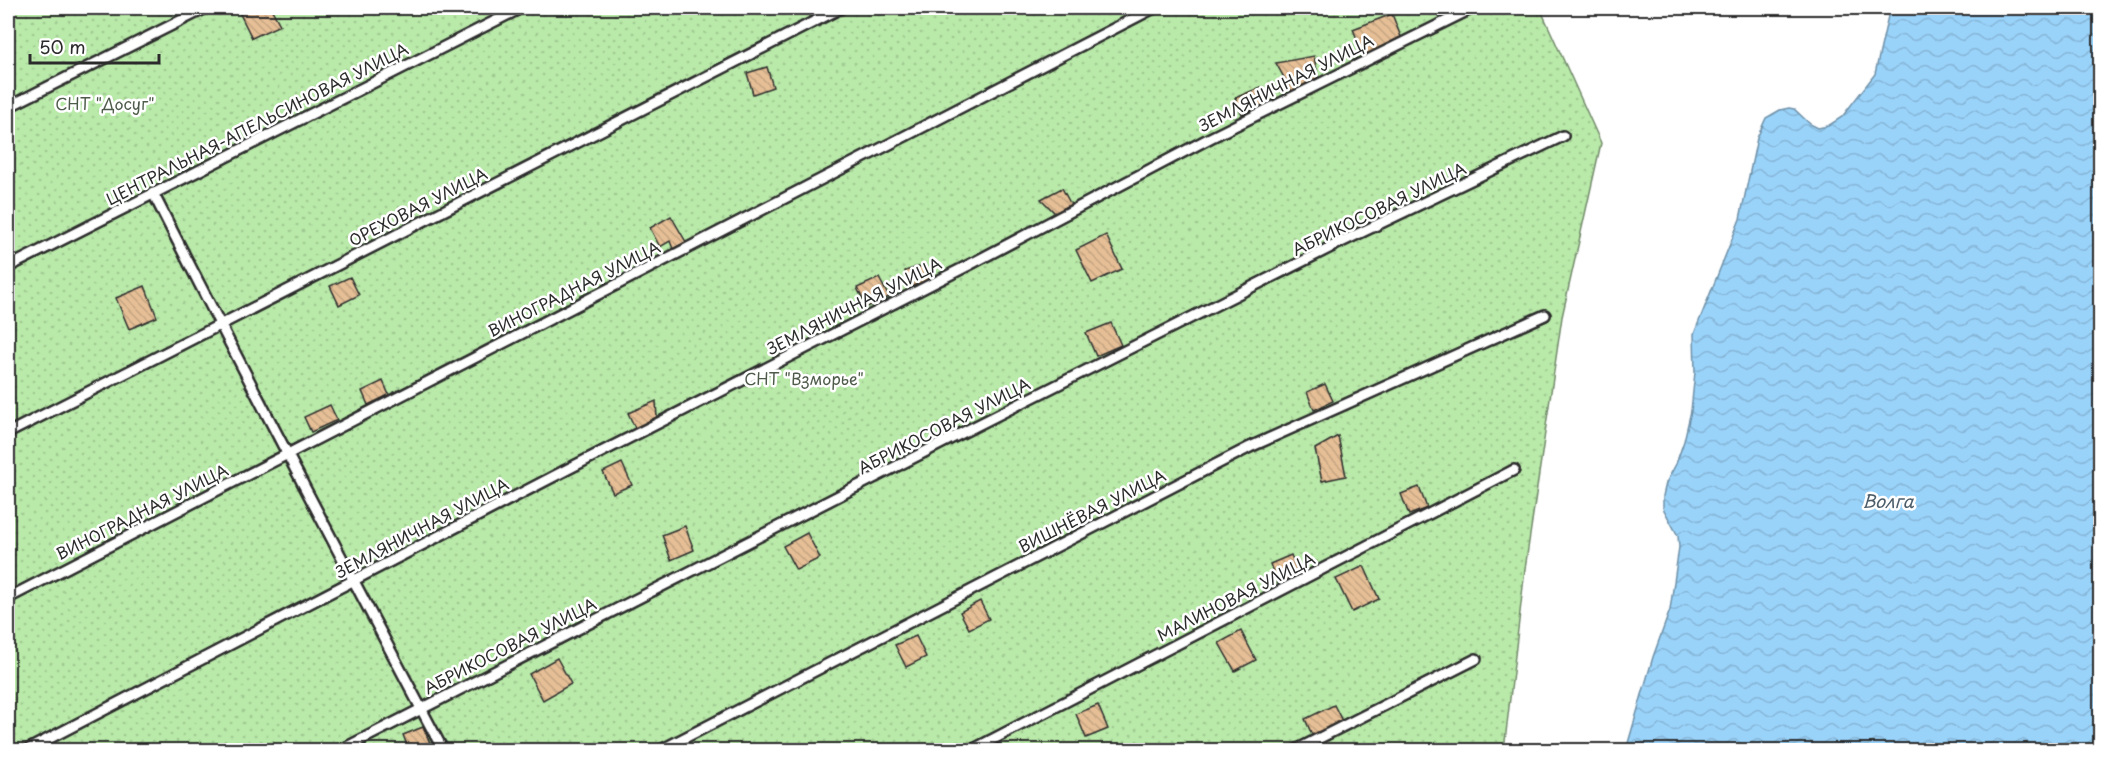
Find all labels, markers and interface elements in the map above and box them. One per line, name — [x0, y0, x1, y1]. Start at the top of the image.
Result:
scale bar — [30, 27, 159, 65]
street label: ЗЕМЛЯНИЧНАЯ УЛИЦА — [1193, 28, 1377, 137]
text: 50 m — [39, 33, 86, 60]
street label: ЦЕНТРАЛЬНАЯ-АПЕЛЬСИНОВАЯ УЛИЦА — [101, 36, 412, 210]
park label: СНТ "Досуг" — [55, 91, 155, 115]
street label: АБРИКОСОВАЯ УЛИЦА — [1288, 155, 1470, 261]
street label: ОРЕХОВАЯ УЛИЦА — [344, 161, 491, 251]
street label: ВИНОГРАДНАЯ УЛИЦА — [483, 234, 664, 342]
street label: ЗЕМЛЯНИЧНАЯ УЛИЦА — [761, 251, 945, 360]
park label: СНТ "Взморье" — [744, 366, 864, 390]
street label: АБРИКОСОВАЯ УЛИЦА — [853, 371, 1034, 479]
street label: ВИНОГРАДНАЯ УЛИЦА — [51, 457, 232, 565]
street label: ВИШНЁВАЯ УЛИЦА — [1014, 463, 1169, 558]
street label: ЗЕМЛЯНИЧНАЯ УЛИЦА — [330, 471, 512, 584]
water label: Волга — [1862, 487, 1914, 514]
street label: МАЛИНОВАЯ УЛИЦА — [1152, 546, 1319, 646]
street label: АБРИКОСОВАЯ УЛИЦА — [419, 591, 600, 699]

